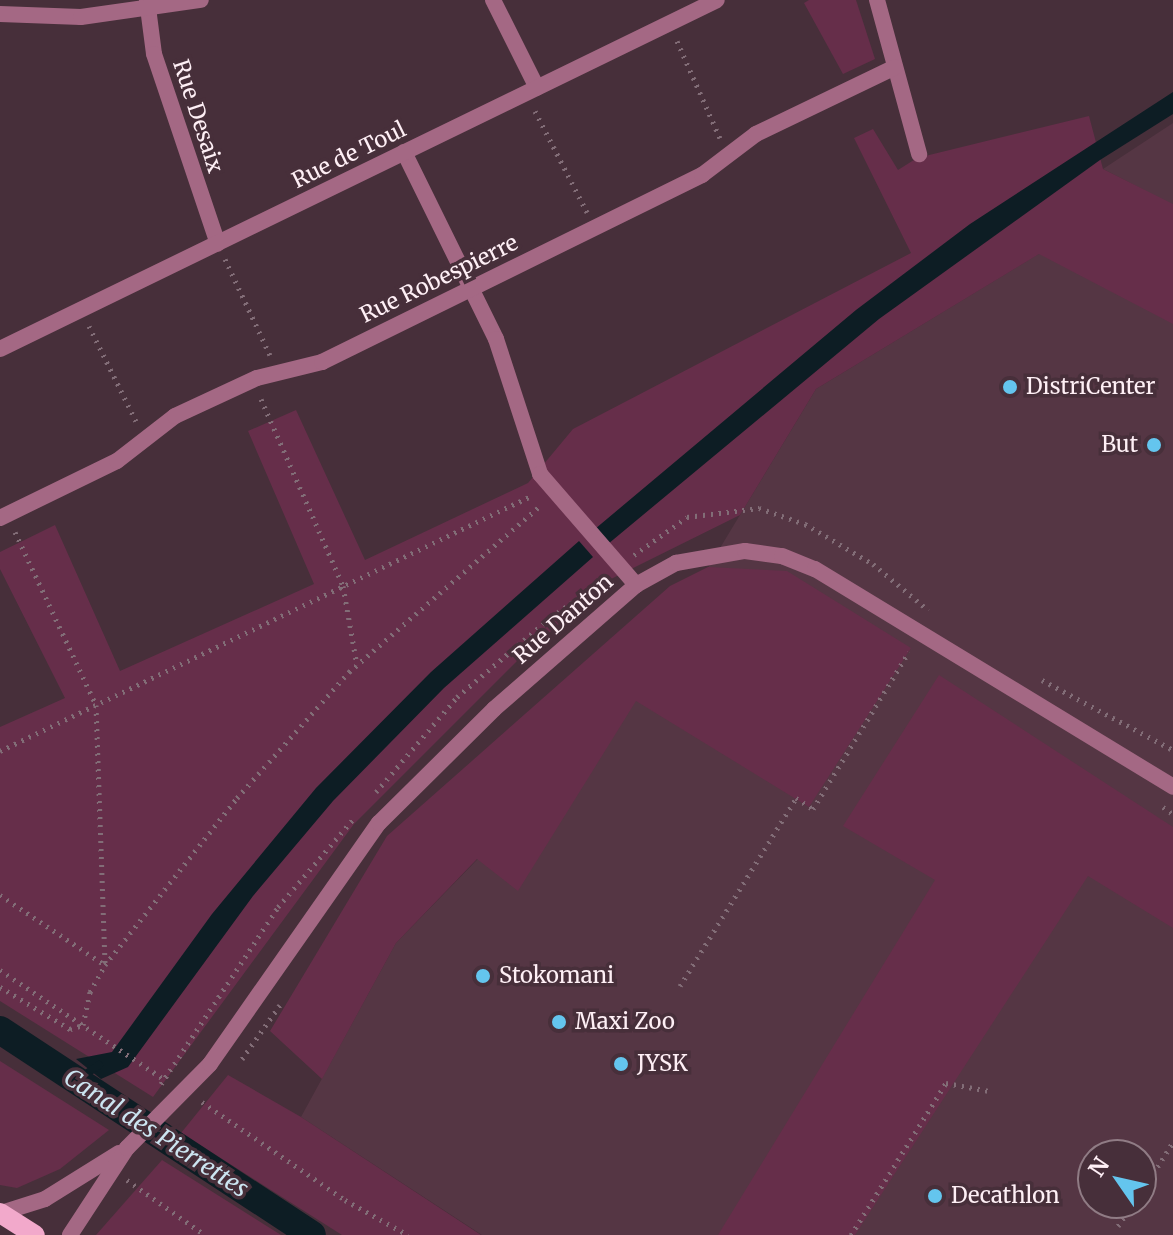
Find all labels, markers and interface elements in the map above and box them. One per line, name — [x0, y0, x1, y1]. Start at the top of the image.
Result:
street label: Rue Desaix — [167, 56, 229, 176]
street label: Rue de Toul — [288, 116, 410, 194]
street label: Rue Robespierre — [356, 229, 522, 329]
place label: DistriCenter — [1026, 374, 1155, 400]
marker: DistriCenter — [1001, 378, 1019, 396]
place label: But — [1101, 432, 1138, 458]
marker: But — [1145, 436, 1163, 454]
street label: Rue Danton — [508, 569, 618, 669]
place label: Stokomani — [499, 963, 614, 989]
marker: Stokomani — [474, 967, 492, 985]
place label: Maxi Zoo — [575, 1009, 675, 1035]
marker: Maxi Zoo — [550, 1013, 568, 1031]
place label: JYSK — [637, 1051, 688, 1077]
marker: JYSK — [612, 1055, 630, 1073]
water label: Canal des Pierrettes — [58, 1063, 254, 1203]
north arrow — [1077, 1139, 1157, 1219]
text: N — [1082, 1152, 1115, 1182]
place label: Decathlon — [951, 1183, 1060, 1209]
marker: Decathlon — [926, 1187, 944, 1205]

